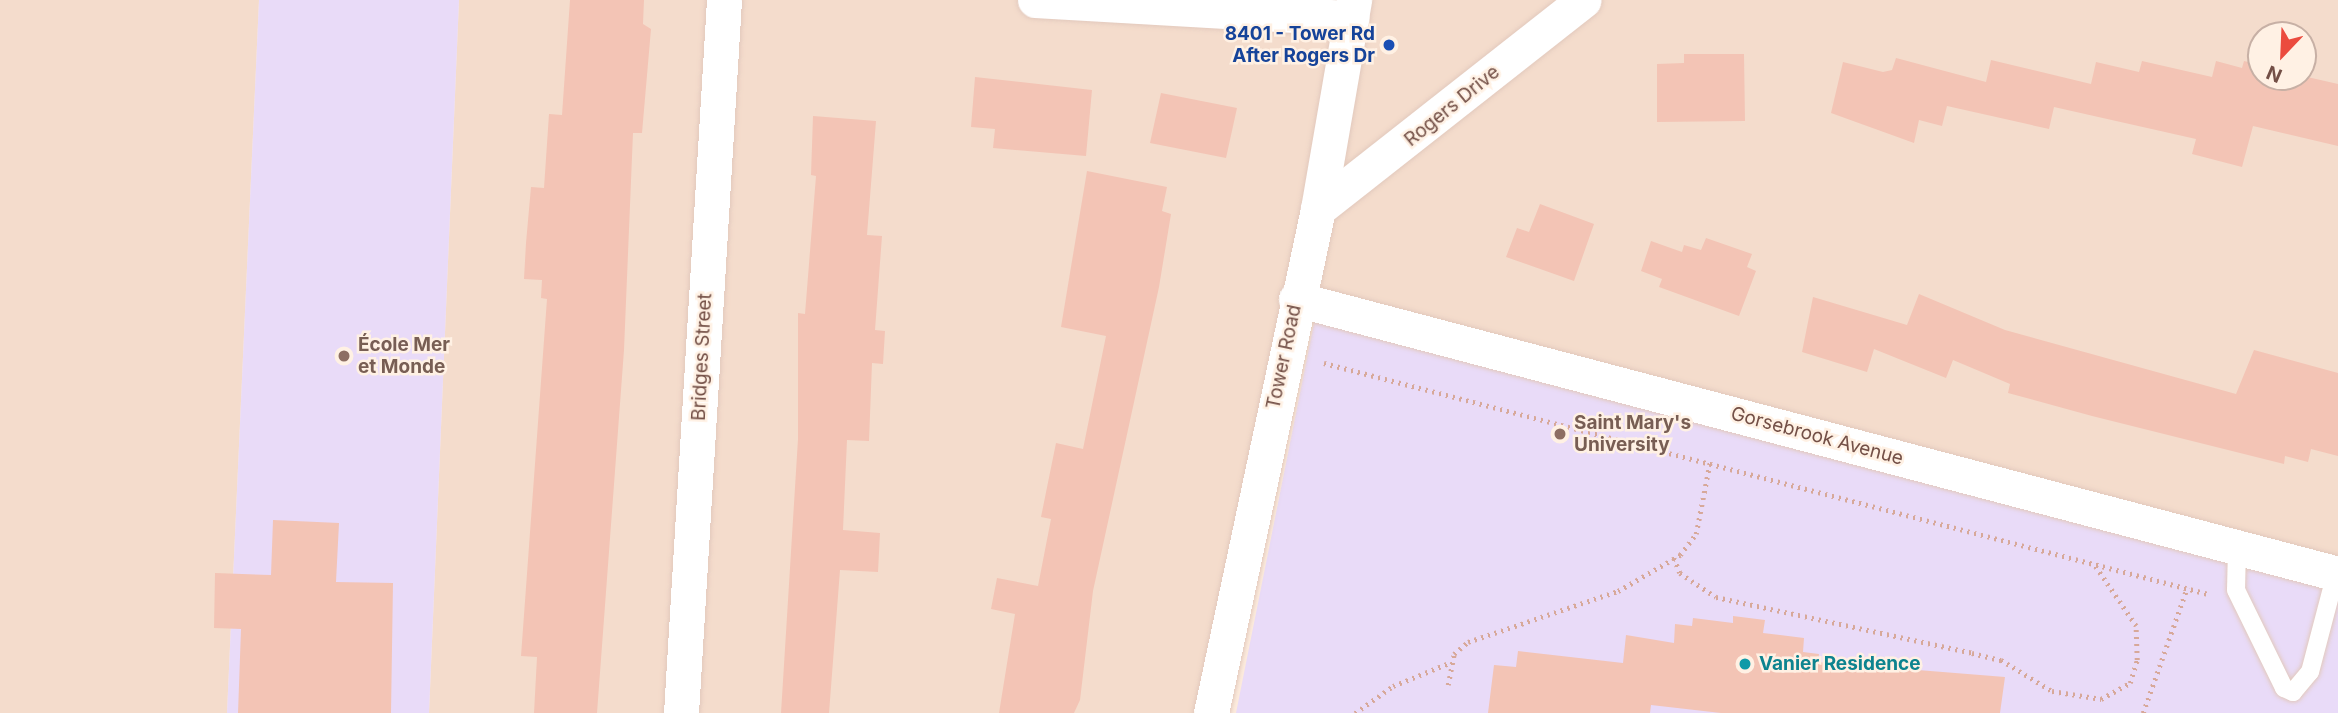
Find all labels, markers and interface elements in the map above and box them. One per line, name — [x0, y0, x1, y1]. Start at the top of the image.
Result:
north arrow — [2247, 21, 2317, 91]
place label: 8401 - Tower Rd After Rogers Dr — [1225, 23, 1375, 67]
marker: 8401 - Tower Rd After Rogers Dr — [1381, 37, 1397, 53]
street label: Rogers Drive — [1400, 61, 1504, 151]
text: N — [2263, 61, 2286, 87]
street label: Bridges Street — [687, 293, 717, 421]
street label: Tower Road — [1262, 303, 1306, 411]
place label: École Mer et Monde — [358, 334, 450, 378]
marker: École Mer et Monde — [336, 348, 352, 364]
street label: Gorsebrook Avenue — [1728, 402, 1906, 470]
place label: Saint Mary's University — [1574, 412, 1691, 456]
marker: Saint Mary's University — [1552, 426, 1568, 442]
place label: Vanier Residence — [1759, 653, 1921, 675]
marker: Vanier Residence — [1737, 656, 1753, 672]

